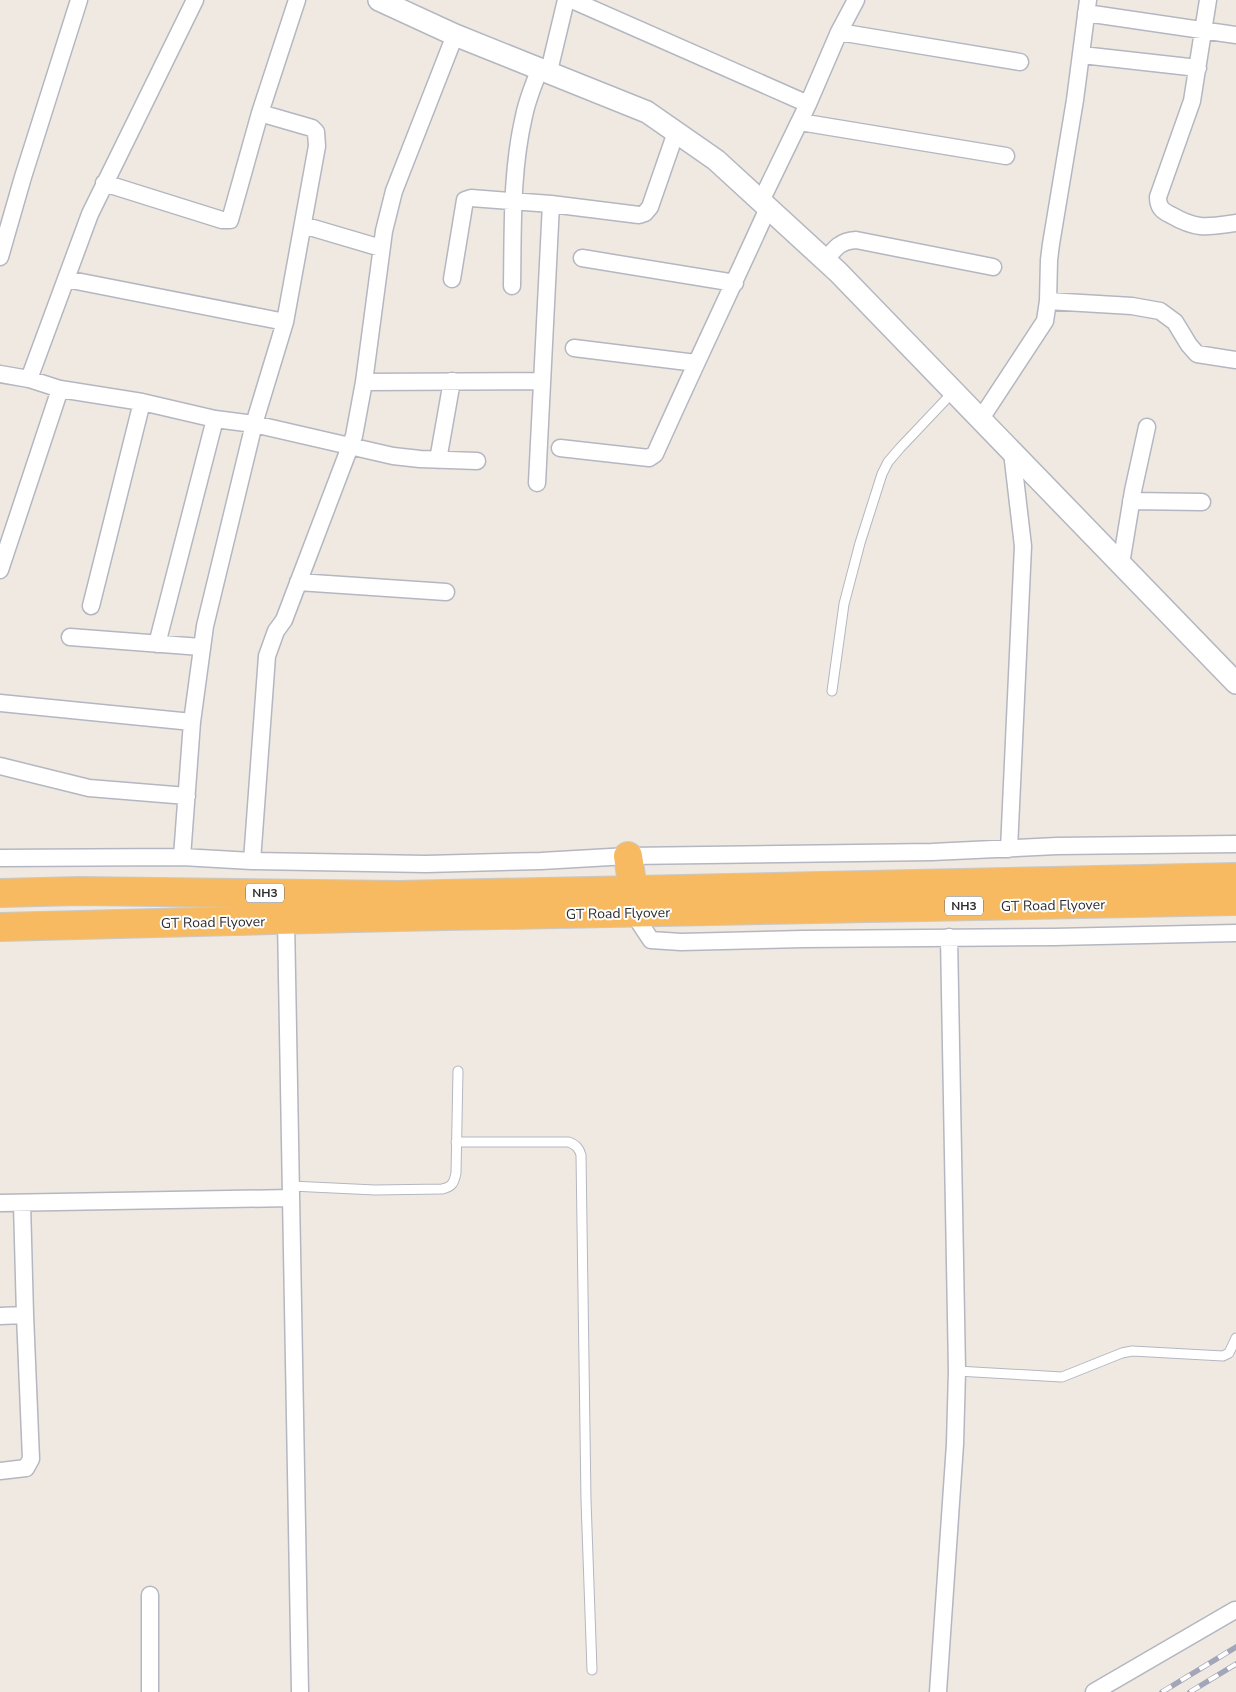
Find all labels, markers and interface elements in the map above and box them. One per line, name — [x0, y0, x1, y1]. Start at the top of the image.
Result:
road number: NH3 — [246, 884, 284, 902]
street label: GT Road Flyover — [1001, 895, 1105, 916]
road number: NH3 — [945, 896, 983, 916]
street label: GT Road Flyover — [566, 903, 670, 924]
street label: GT Road Flyover — [161, 912, 265, 933]

